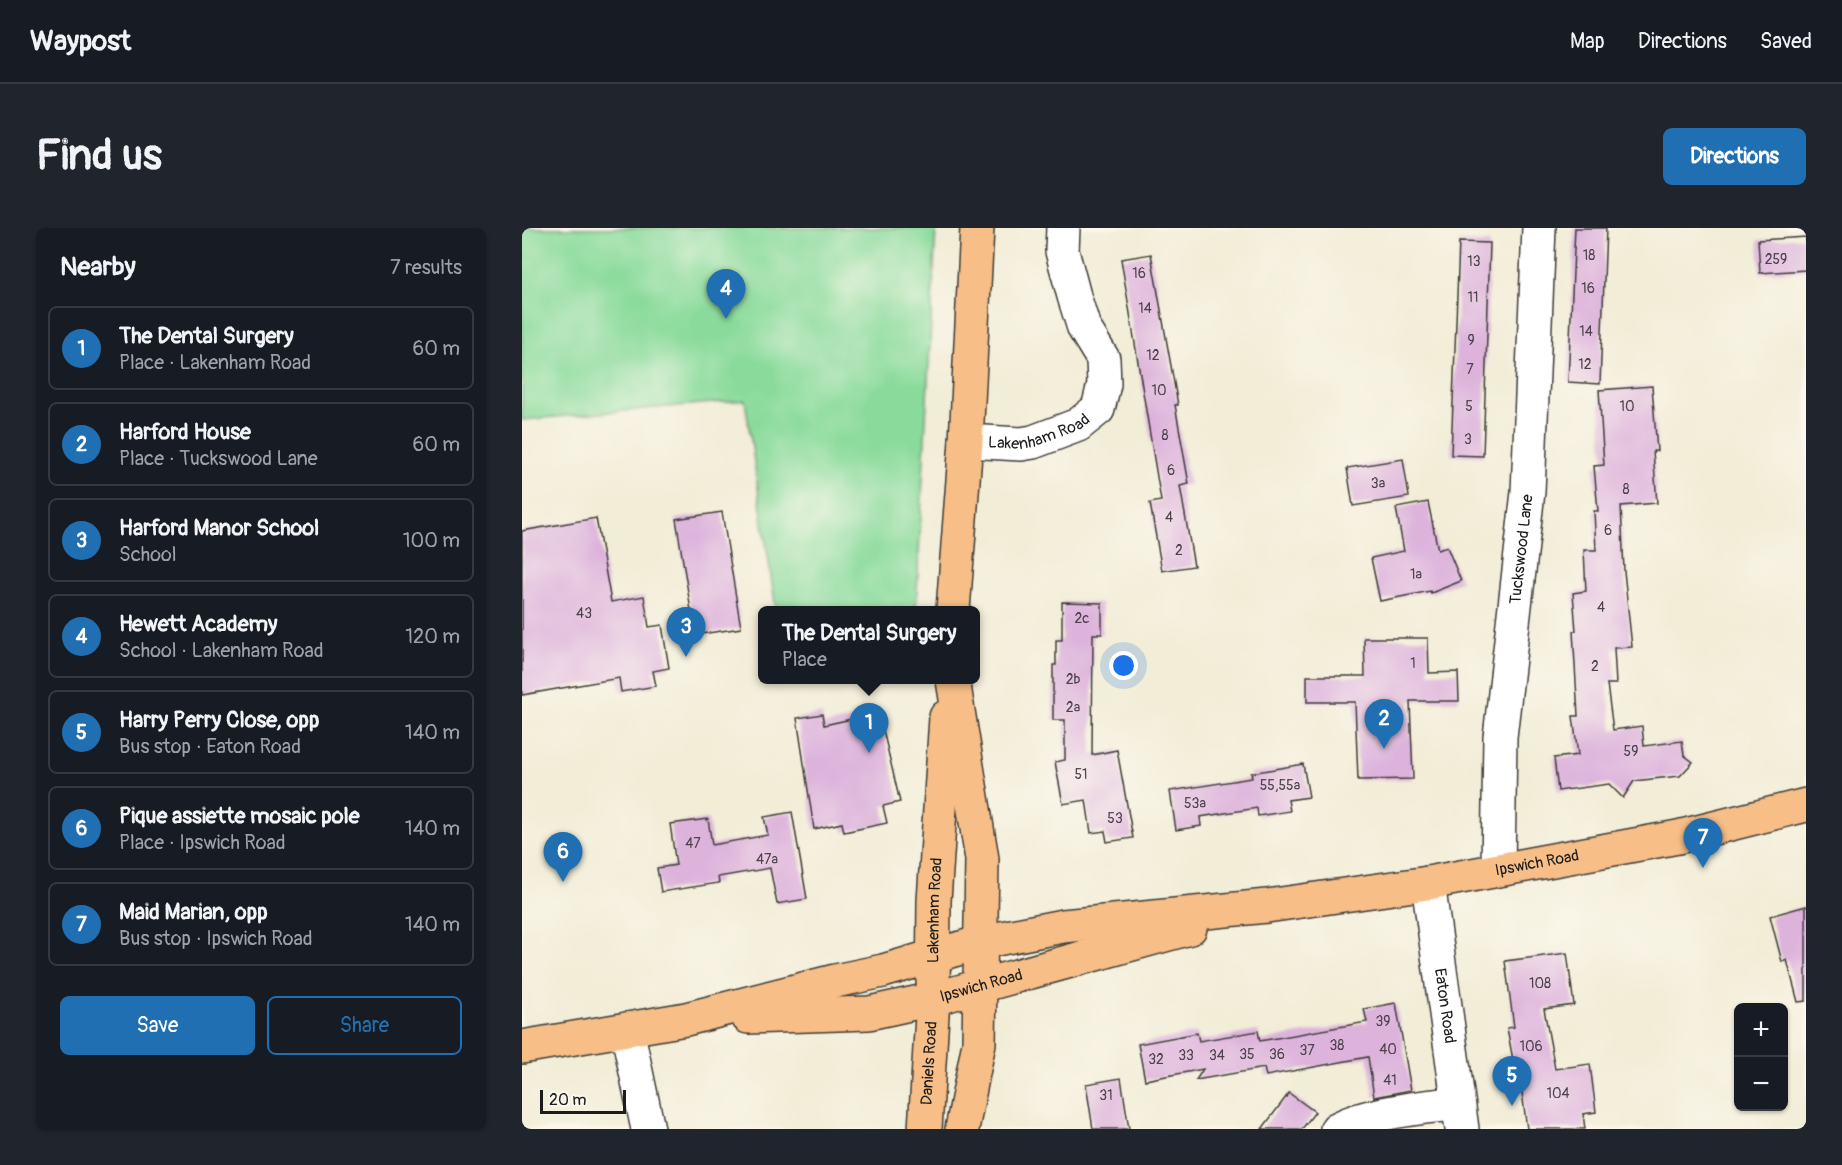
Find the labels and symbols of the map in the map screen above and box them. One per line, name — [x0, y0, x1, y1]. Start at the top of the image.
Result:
house number: 18 — [1583, 247, 1595, 264]
house number: 259 — [1765, 251, 1787, 268]
house number: 13 — [1467, 253, 1481, 270]
house number: 16 — [1132, 265, 1146, 282]
pin: 4 — [706, 270, 746, 319]
house number: 16 — [1581, 280, 1595, 297]
house number: 11 — [1468, 289, 1478, 306]
house number: 14 — [1138, 300, 1152, 317]
house number: 14 — [1579, 323, 1593, 340]
house number: 9 — [1467, 332, 1475, 349]
house number: 12 — [1146, 347, 1160, 364]
house number: 12 — [1578, 356, 1592, 373]
house number: 7 — [1466, 361, 1474, 378]
house number: 10 — [1151, 382, 1167, 399]
house number: 5 — [1465, 398, 1473, 415]
house number: 10 — [1619, 398, 1635, 415]
street label: Lakenham Road — [988, 409, 1094, 454]
house number: 8 — [1161, 427, 1169, 444]
house number: 3 — [1464, 431, 1472, 448]
house number: 6 — [1167, 462, 1175, 479]
house number: 3a — [1371, 475, 1385, 492]
house number: 8 — [1622, 481, 1630, 498]
street label: Tuckswood Lane — [1505, 493, 1538, 605]
house number: 4 — [1165, 509, 1173, 526]
house number: 6 — [1604, 522, 1612, 539]
house number: 2 — [1175, 542, 1183, 559]
house number: 1a — [1410, 566, 1422, 583]
house number: 4 — [1597, 599, 1605, 616]
house number: 43 — [576, 605, 592, 622]
pin: 3 — [666, 608, 706, 657]
house number: 2c — [1075, 610, 1089, 627]
your location — [1109, 651, 1138, 680]
house number: 1 — [1410, 655, 1416, 672]
house number: 2 — [1591, 658, 1599, 675]
house number: 2b — [1066, 671, 1080, 688]
house number: 2a — [1066, 699, 1080, 716]
pin: 2 — [1364, 700, 1404, 749]
pin: 1 — [850, 704, 888, 753]
house number: 59 — [1624, 743, 1638, 760]
house number: 51 — [1074, 766, 1088, 783]
house number: 55,55a — [1260, 777, 1300, 794]
house number: 53a — [1184, 795, 1206, 812]
house number: 53 — [1107, 810, 1123, 827]
pin: 7 — [1684, 818, 1722, 868]
pin: 6 — [544, 832, 582, 882]
house number: 47 — [685, 835, 701, 852]
street label: Ipswich Road — [1493, 845, 1581, 880]
house number: 47a — [756, 851, 778, 868]
street label: Lakenham Road — [923, 857, 947, 963]
street label: Ipswich Road — [937, 965, 1025, 1007]
street label: Eaton Road — [1430, 967, 1460, 1045]
house number: 108 — [1529, 975, 1551, 992]
house number: 39 — [1375, 1013, 1391, 1030]
street label: Daniels Road — [916, 1020, 942, 1106]
house number: 38 — [1330, 1037, 1344, 1054]
house number: 106 — [1519, 1038, 1543, 1055]
house number: 40 — [1379, 1041, 1397, 1058]
house number: 37 — [1299, 1042, 1315, 1059]
house number: 35 — [1239, 1046, 1255, 1063]
house number: 36 — [1269, 1046, 1285, 1063]
house number: 33 — [1178, 1047, 1194, 1064]
house number: 34 — [1209, 1047, 1225, 1064]
house number: 32 — [1148, 1051, 1164, 1068]
pin: 5 — [1492, 1056, 1532, 1106]
house number: 41 — [1383, 1072, 1397, 1089]
house number: 104 — [1546, 1085, 1570, 1102]
scale bar — [540, 1087, 626, 1114]
house number: 31 — [1099, 1087, 1113, 1104]

